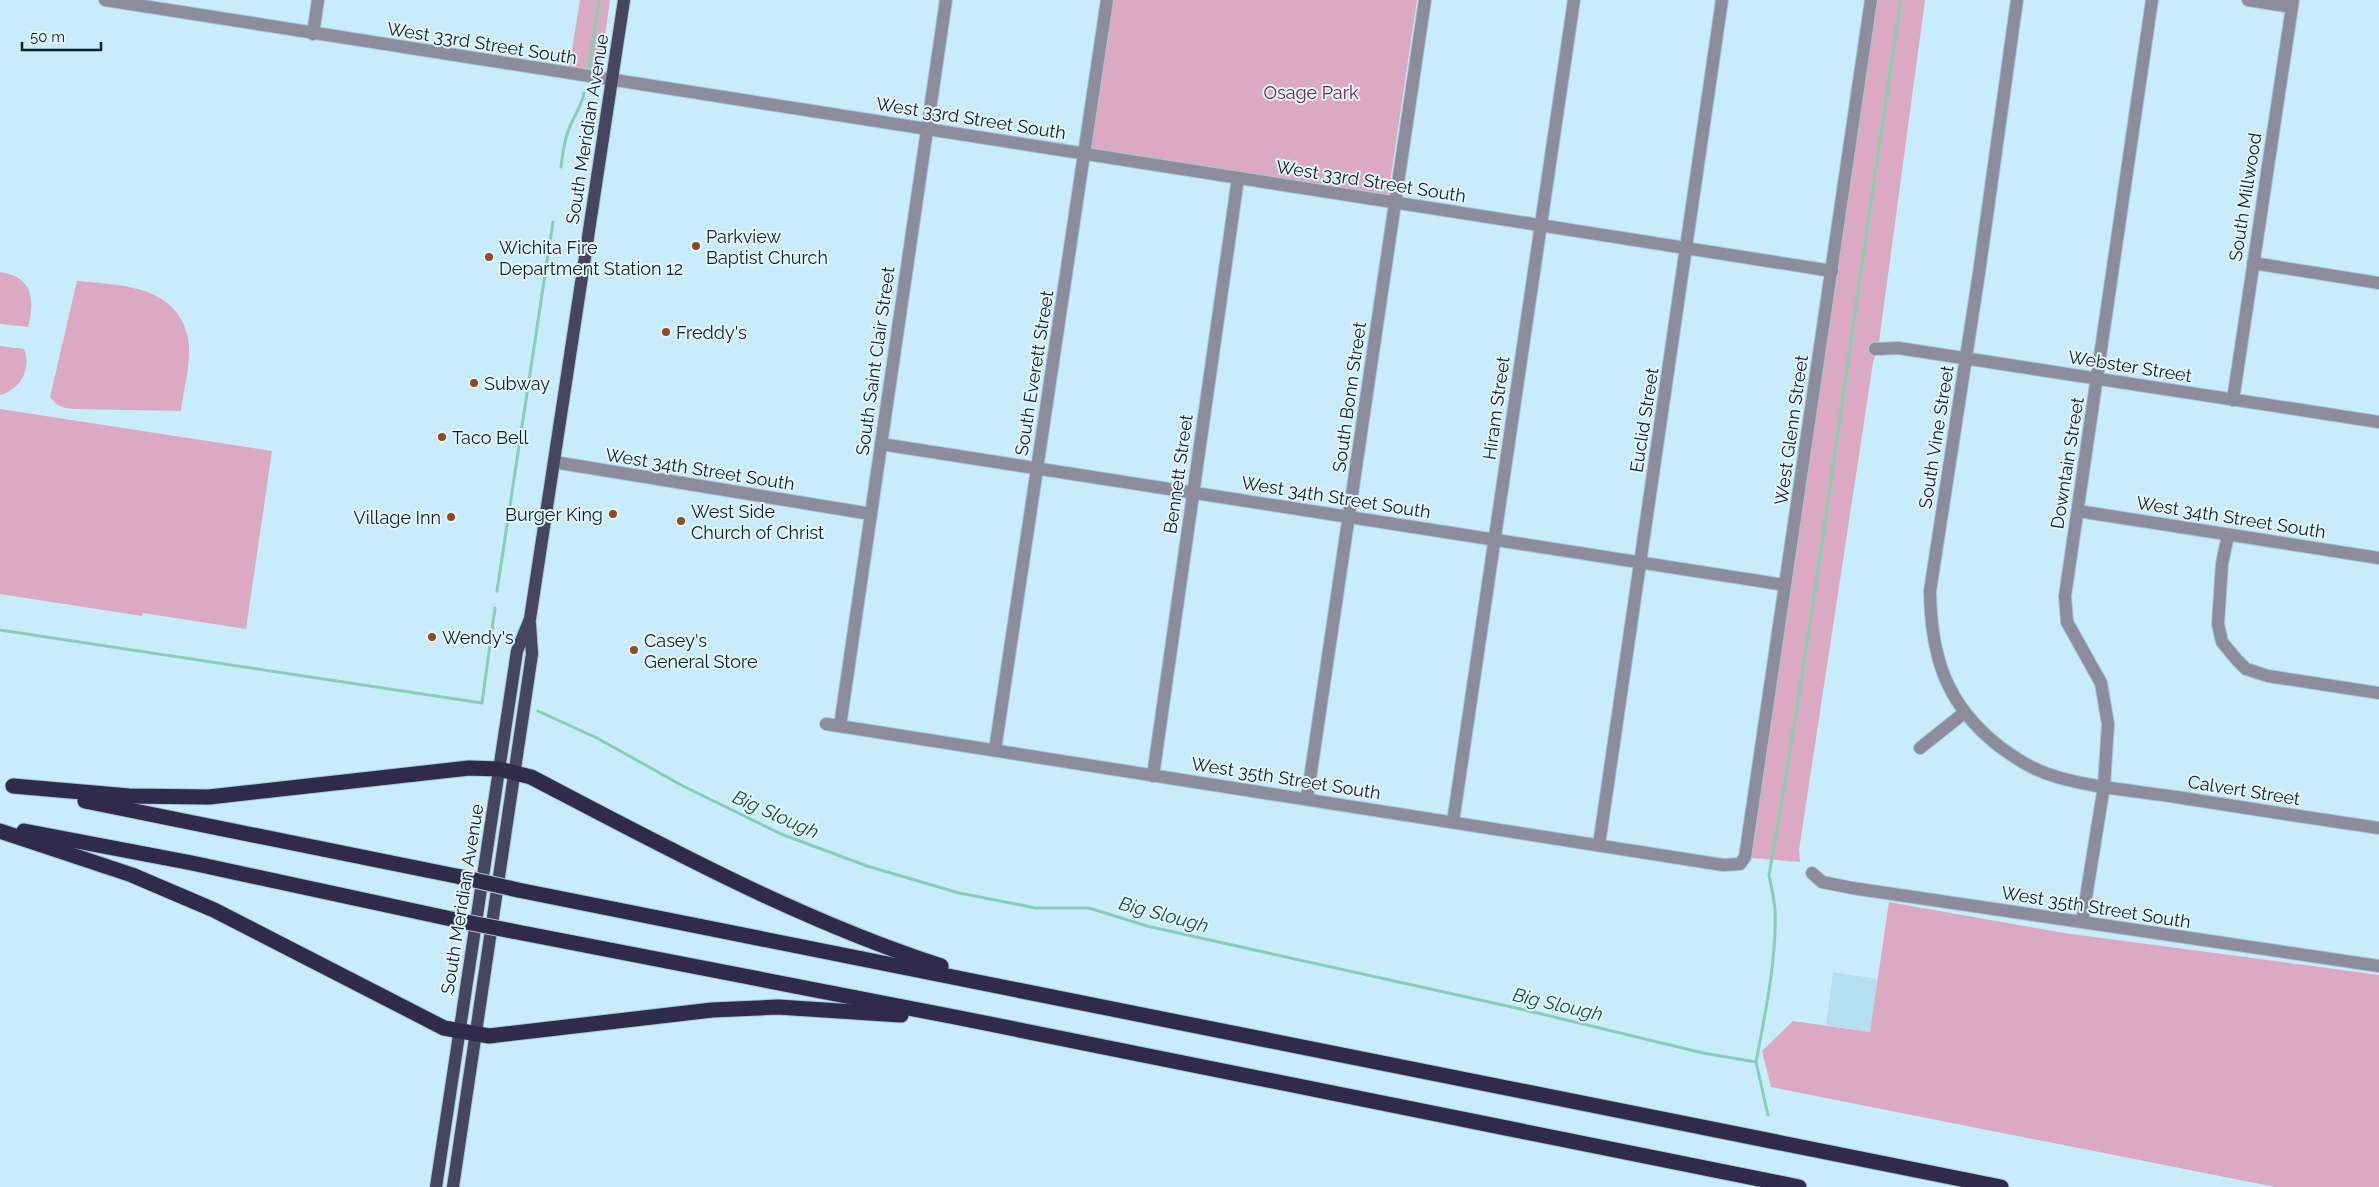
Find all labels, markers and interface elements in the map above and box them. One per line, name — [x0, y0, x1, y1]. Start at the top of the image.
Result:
street label: West 33rd Street South — [386, 18, 578, 68]
scale bar — [22, 20, 101, 52]
text: 50 m — [30, 28, 65, 46]
street label: South Meridian Avenue — [562, 32, 612, 226]
park label: Osage Park — [1263, 82, 1359, 103]
street label: West 33rd Street South — [875, 93, 1067, 143]
street label: South Millwood — [2224, 131, 2266, 263]
street label: West 33rd Street South — [1275, 156, 1467, 206]
place label: Parkview Baptist Church — [706, 226, 828, 268]
place label: Wichita Fire Department Station 12 — [499, 237, 683, 279]
marker: Parkview Baptist Church — [690, 240, 702, 252]
marker: Wichita Fire Department Station 12 — [483, 251, 495, 263]
street label: South Saint Clair Street — [851, 265, 899, 457]
street label: South Everett Street — [1011, 289, 1057, 457]
street label: South Bonn Street — [1328, 320, 1370, 474]
place label: Freddy's — [676, 322, 747, 343]
marker: Freddy's — [660, 326, 672, 338]
street label: Webster Street — [2067, 346, 2193, 386]
street label: West Glenn Street — [1770, 354, 1812, 506]
street label: Hiram Street — [1478, 355, 1514, 461]
street label: South Vine Street — [1914, 364, 1958, 510]
street label: Euclid Street — [1625, 366, 1663, 474]
place label: Subway — [484, 373, 550, 394]
marker: Subway — [468, 377, 480, 389]
street label: Downtain Street — [2046, 396, 2088, 530]
street label: Bennett Street — [1159, 413, 1197, 535]
place label: Taco Bell — [452, 427, 528, 448]
marker: Taco Bell — [436, 431, 448, 443]
street label: West 34th Street South — [604, 444, 796, 494]
street label: West 34th Street South — [1240, 472, 1432, 522]
street label: West 34th Street South — [2135, 492, 2327, 542]
place label: West Side Church of Christ — [691, 501, 824, 543]
place label: Burger King — [505, 504, 603, 525]
place label: Village Inn — [354, 507, 441, 528]
marker: Burger King — [607, 508, 619, 520]
marker: Village Inn — [445, 511, 457, 523]
marker: West Side Church of Christ — [675, 515, 687, 527]
place label: Wendy's — [442, 627, 514, 648]
place label: Casey's General Store — [644, 630, 758, 672]
marker: Wendy's — [426, 631, 438, 643]
marker: Casey's General Store — [628, 644, 640, 656]
street label: West 35th Street South — [1190, 753, 1382, 803]
street label: Calvert Street — [2186, 771, 2302, 809]
water label: Big Slough — [730, 785, 822, 843]
street label: South Meridian Avenue — [437, 802, 487, 996]
street label: West 35th Street South — [2000, 882, 2192, 932]
water label: Big Slough — [1117, 891, 1211, 937]
water label: Big Slough — [1511, 983, 1605, 1025]

